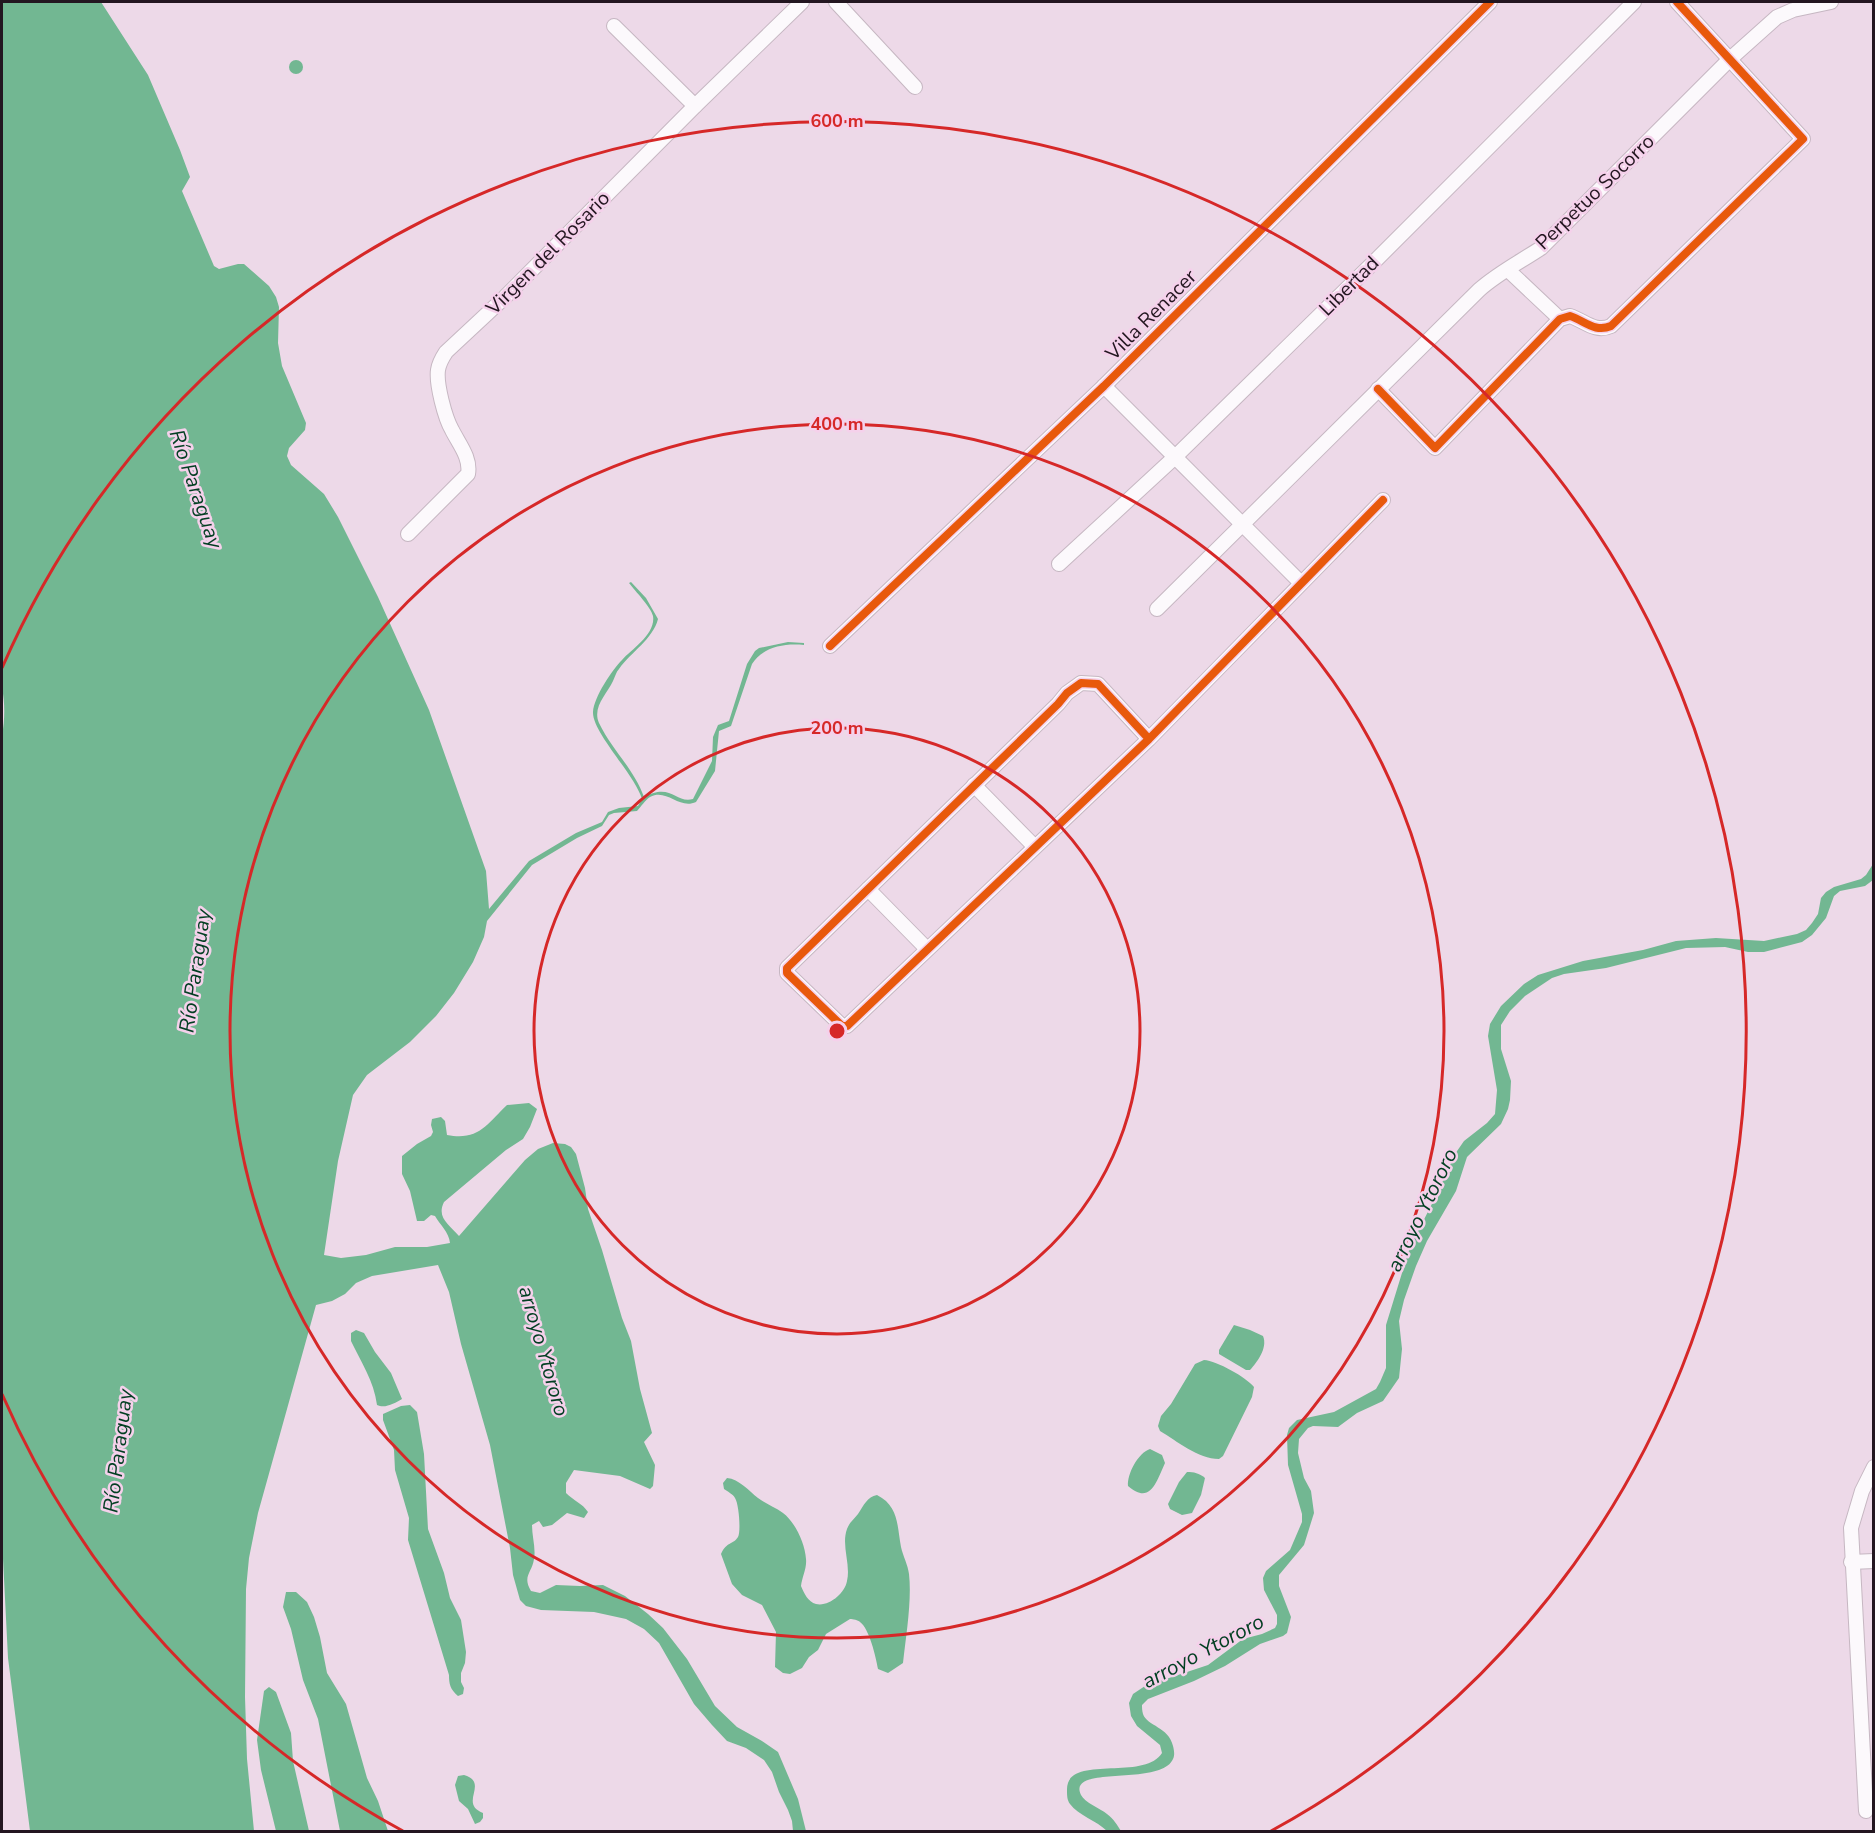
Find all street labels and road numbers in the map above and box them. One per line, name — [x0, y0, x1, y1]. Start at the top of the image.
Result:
street label: Perpetuo Socorro — [1530, 128, 1660, 256]
street label: Virgen del Rosario — [479, 185, 616, 322]
street label: Libertad — [1313, 250, 1385, 322]
street label: Villa Renacer — [1099, 264, 1202, 367]

